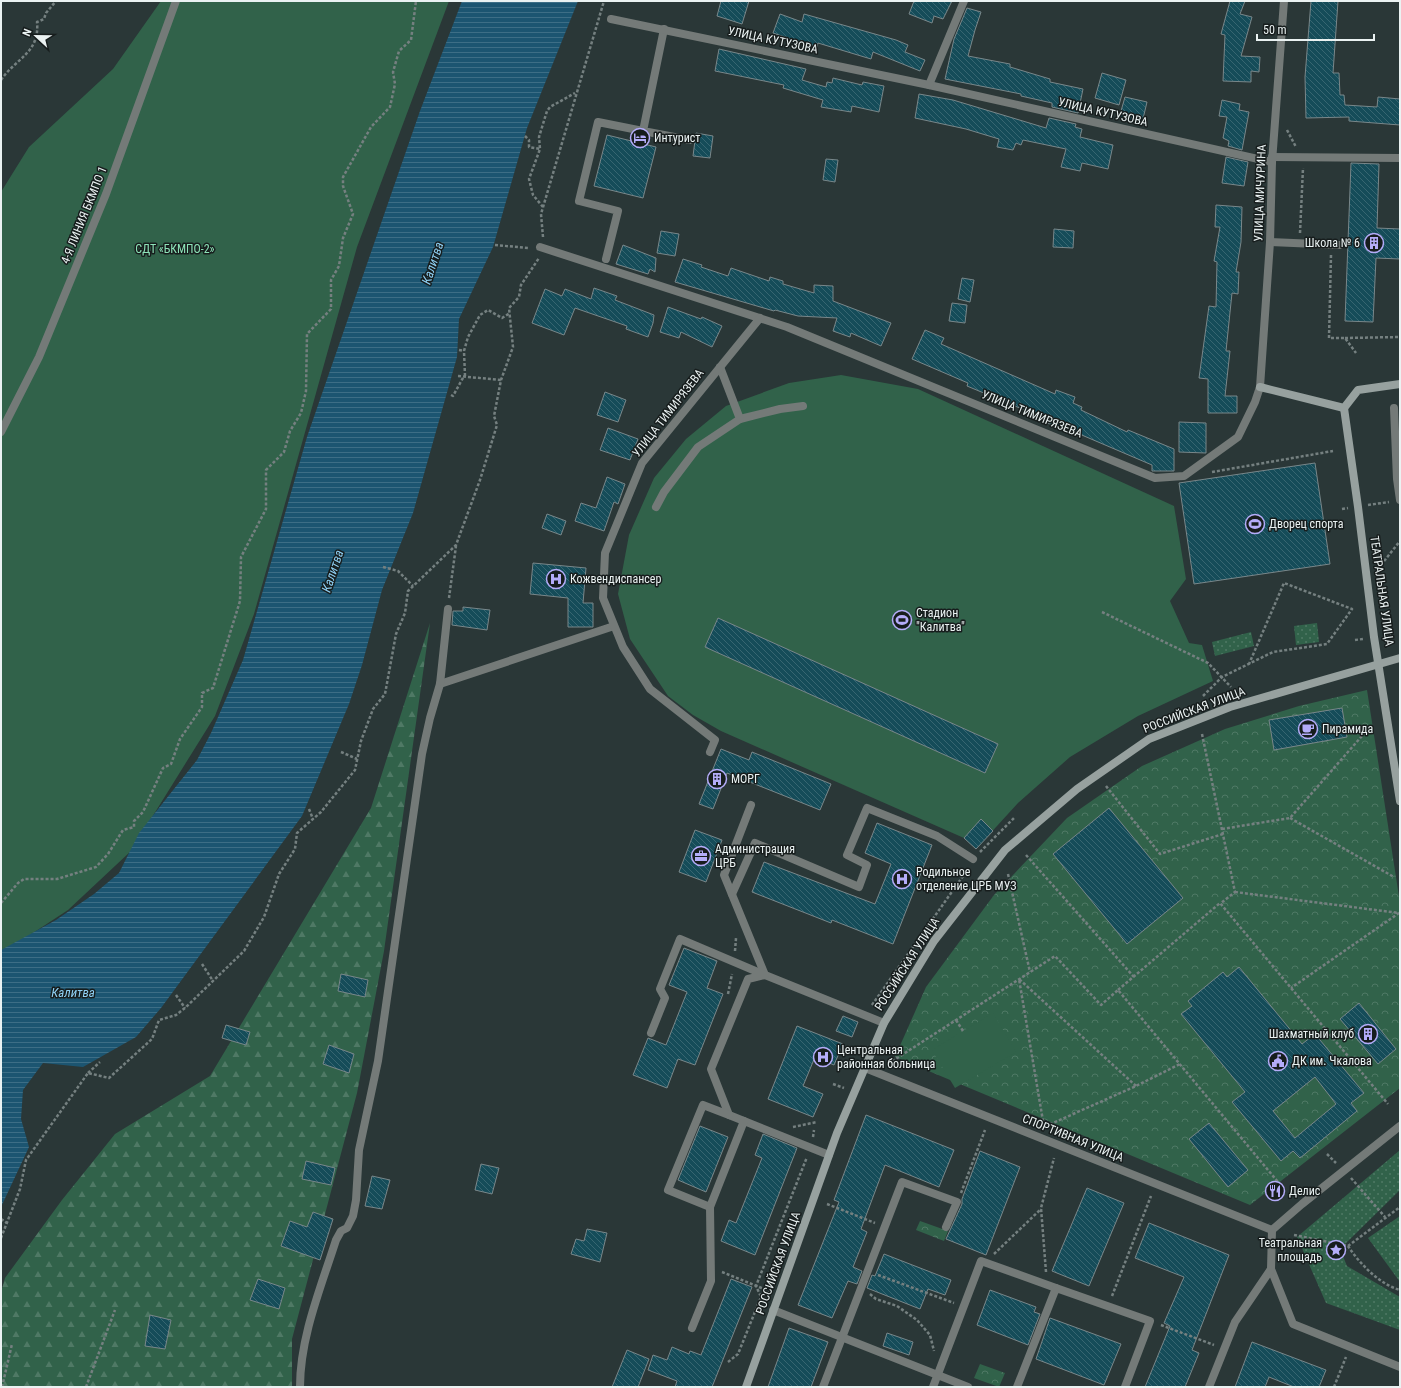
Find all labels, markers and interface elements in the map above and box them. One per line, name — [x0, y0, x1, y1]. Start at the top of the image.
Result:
north arrow — [16, 16, 56, 56]
scale bar — [1257, 16, 1374, 42]
text: 50 m — [1263, 23, 1287, 37]
street label: УЛИЦА КУТУЗОВА — [727, 24, 819, 56]
text: N — [20, 27, 35, 38]
street label: УЛИЦА КУТУЗОВА — [1057, 95, 1149, 129]
hotel icon: Интурист — [629, 127, 651, 149]
place label: Интурист — [654, 131, 700, 145]
street label: УЛИЦА МИЧУРИНА — [1251, 144, 1269, 242]
street label: 4-Я ЛИНИЯ БКМПО 1 — [58, 164, 110, 266]
building icon: Школа № 6 — [1363, 232, 1385, 254]
place label: Школа № 6 — [1305, 236, 1360, 250]
water label: Калитва — [419, 240, 446, 286]
park label: СДТ «БКМПО-2» — [135, 242, 215, 256]
street label: УЛИЦА ТИМИРЯЗЕВА — [629, 366, 707, 460]
street label: УЛИЦА ТИМИРЯЗЕВА — [980, 387, 1085, 441]
sports icon: Дворец спорта — [1244, 513, 1266, 535]
place label: Дворец спорта — [1269, 517, 1344, 531]
street label: ТЕАТРАЛЬНАЯ УЛИЦА — [1367, 535, 1397, 647]
water label: Калитва — [319, 548, 346, 594]
hospital icon: Кожвендиспансер — [545, 568, 567, 590]
place label: Кожвендиспансер — [570, 572, 661, 586]
place label: Стадион "Калитва" — [916, 606, 965, 634]
sports icon: Стадион "Калитва" — [891, 609, 913, 631]
street label: РОССИЙСКАЯ УЛИЦА — [1141, 683, 1247, 736]
cafe icon: Пирамида — [1297, 718, 1319, 740]
place label: Пирамида — [1322, 722, 1374, 736]
building icon: МОРГ — [706, 768, 728, 790]
place label: МОРГ — [731, 772, 760, 786]
place label: Администрация ЦРБ — [715, 842, 795, 870]
office icon: Администрация ЦРБ — [690, 845, 712, 867]
place label: Родильное отделение ЦРБ МУЗ — [916, 865, 1016, 893]
hospital icon: Родильное отделение ЦРБ МУЗ — [891, 868, 913, 890]
street label: РОССИЙСКАЯ УЛИЦА — [871, 914, 942, 1013]
water label: Калитва — [51, 985, 95, 1000]
building icon: Шахматный клуб — [1357, 1023, 1379, 1045]
place label: Шахматный клуб — [1269, 1027, 1354, 1041]
place label: Центральная районная больница — [837, 1043, 935, 1071]
hospital icon: Центральная районная больница — [812, 1046, 834, 1068]
public building icon: ДК им. Чкалова — [1267, 1050, 1289, 1072]
place label: ДК им. Чкалова — [1292, 1054, 1372, 1068]
street label: СПОРТИВНАЯ УЛИЦА — [1020, 1111, 1126, 1165]
restaurant icon: Делис — [1264, 1180, 1286, 1202]
place label: Делис — [1289, 1184, 1321, 1198]
street label: РОССИЙСКАЯ УЛИЦА — [752, 1209, 803, 1316]
place label: Театральная площадь — [1259, 1236, 1322, 1264]
place icon: Театральная площадь — [1325, 1239, 1347, 1261]

